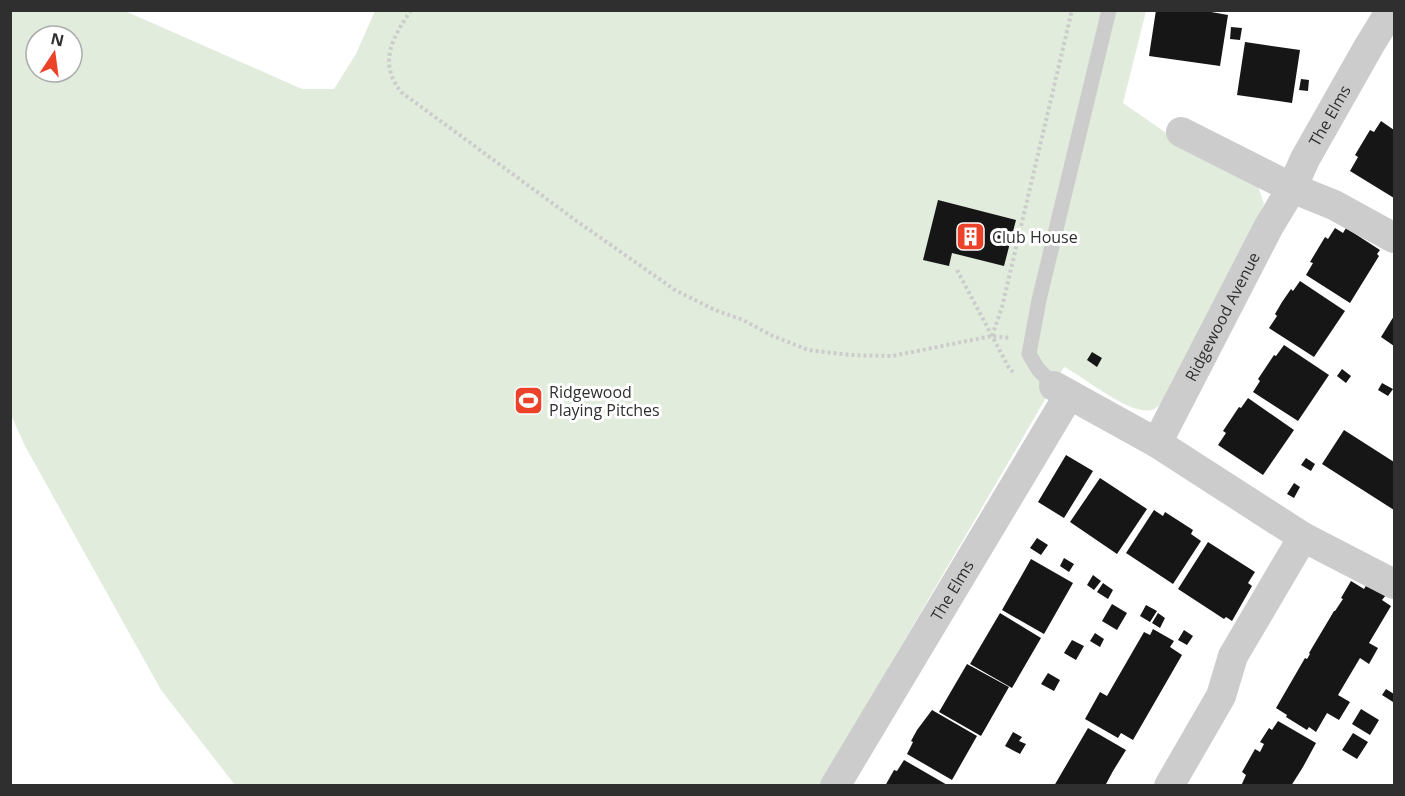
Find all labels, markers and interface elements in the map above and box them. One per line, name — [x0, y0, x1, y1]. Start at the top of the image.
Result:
north arrow — [24, 24, 84, 84]
text: N — [49, 27, 66, 52]
street label: The Elms — [1303, 81, 1356, 150]
building icon: Club House — [955, 221, 987, 253]
place label: Club House — [992, 226, 1078, 248]
street label: Ridgewood Avenue — [1180, 248, 1265, 385]
place label: Ridgewood Playing Pitches — [549, 381, 660, 421]
sports icon: Ridgewood Playing Pitches — [512, 385, 544, 417]
street label: The Elms — [925, 556, 979, 625]

